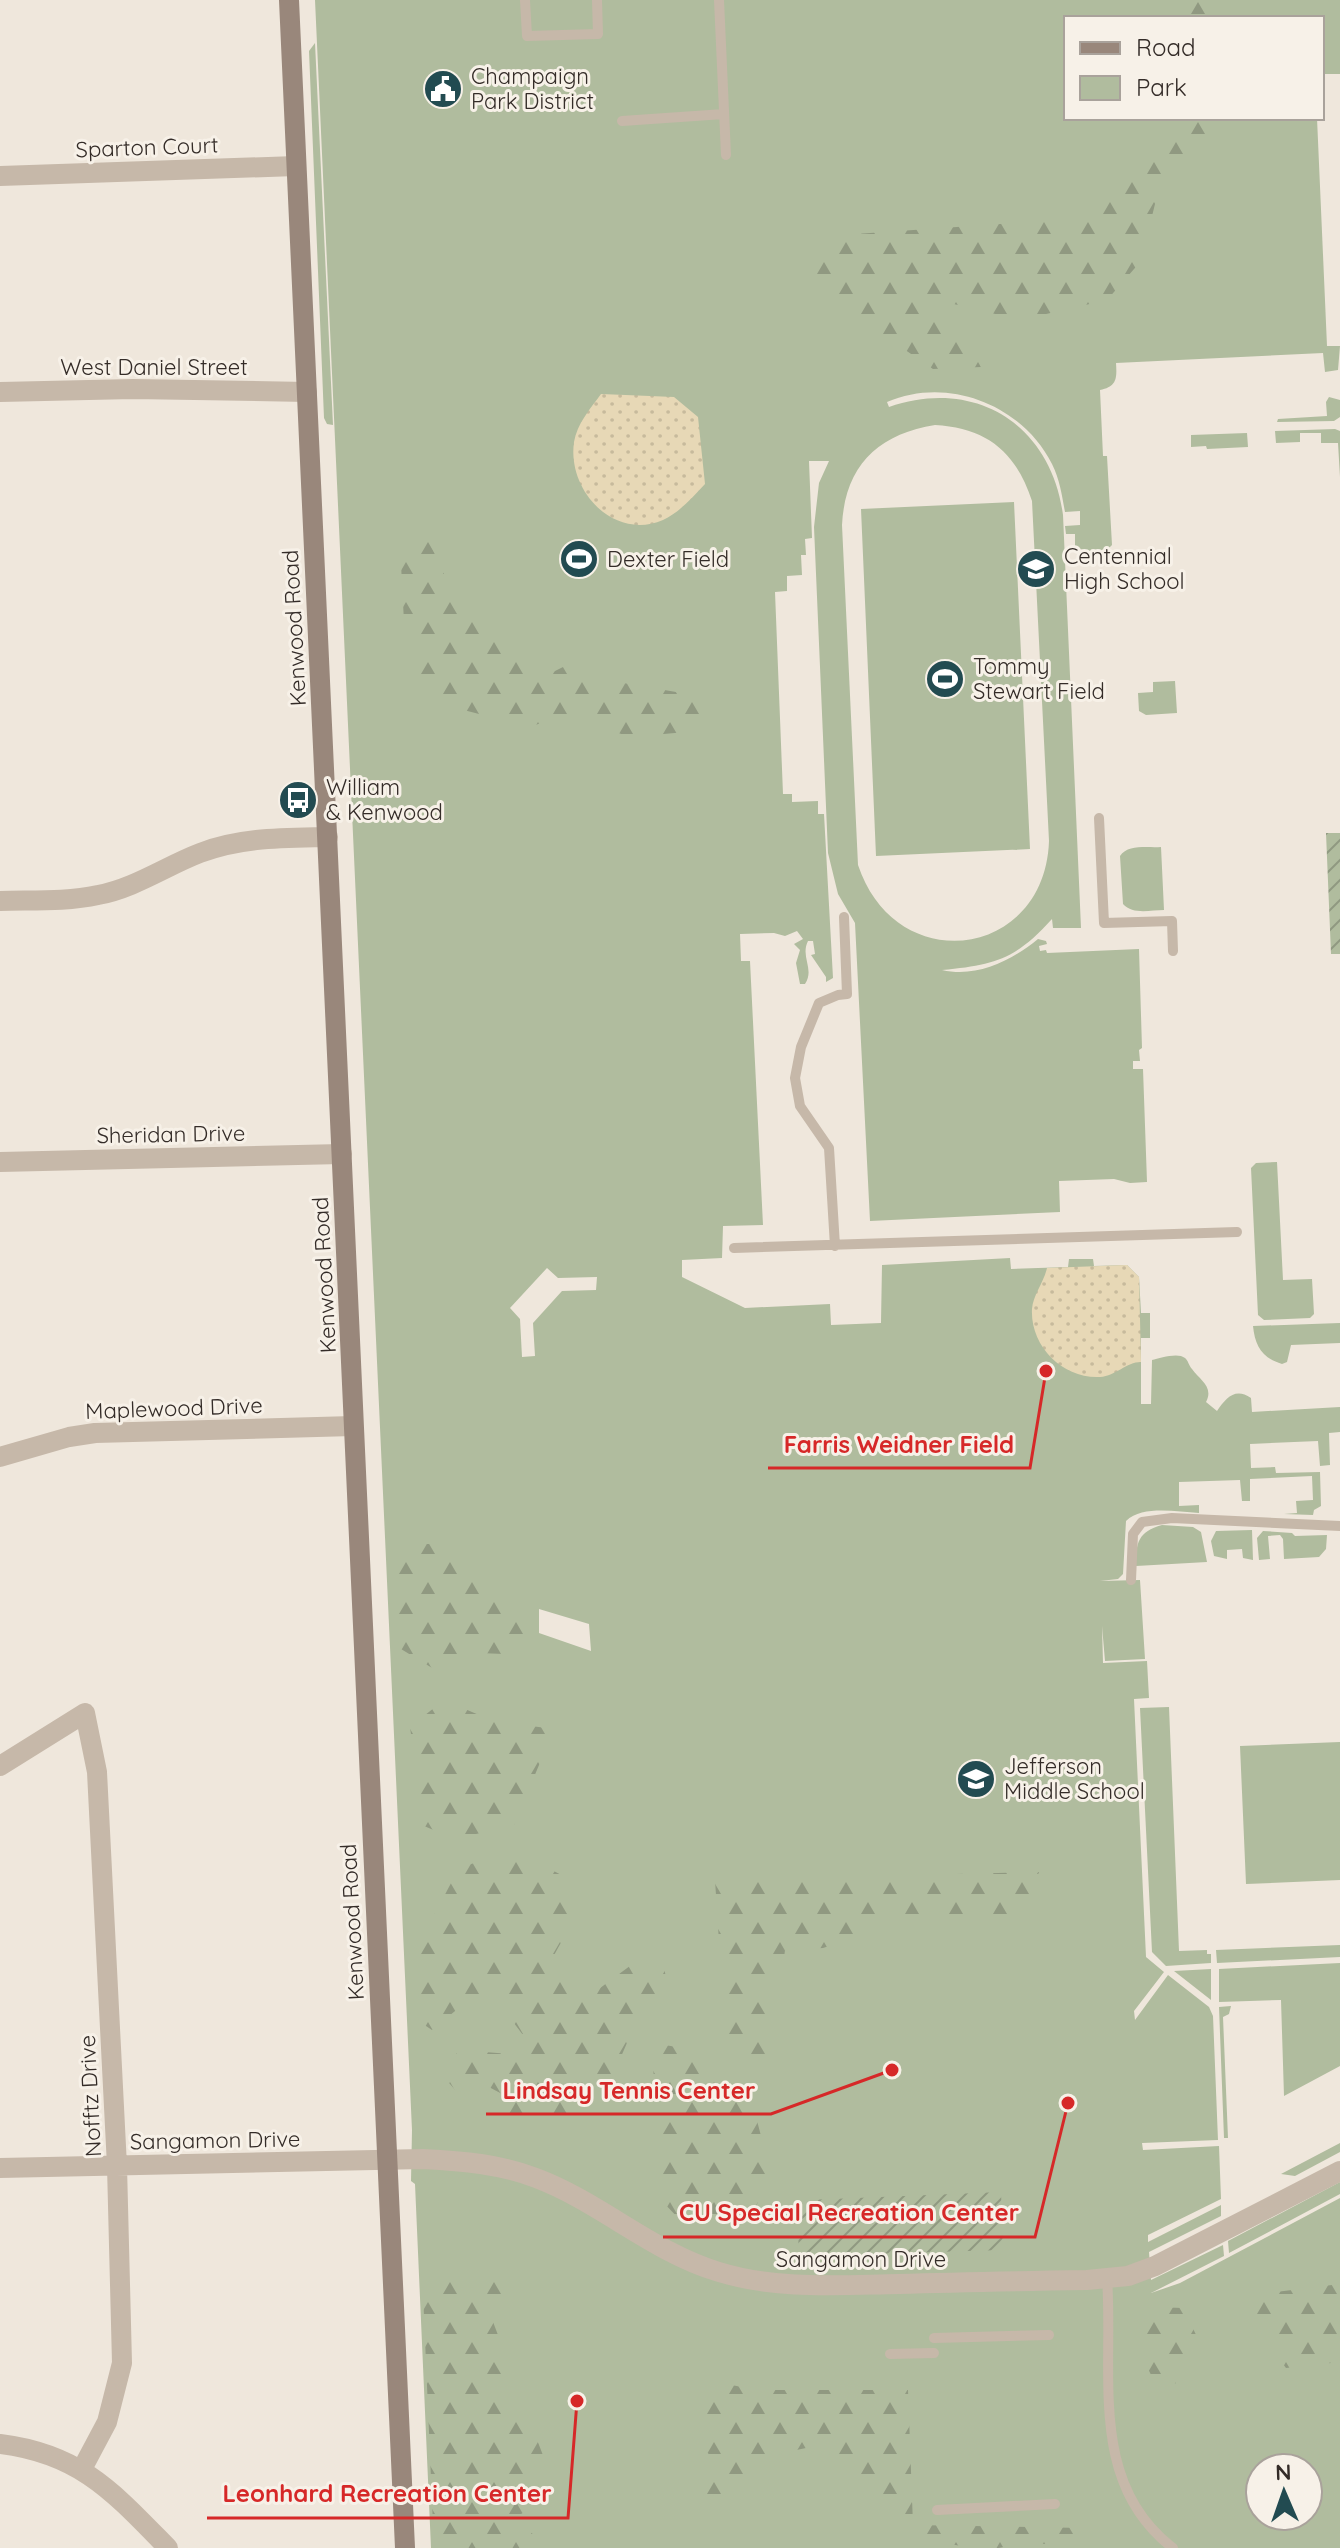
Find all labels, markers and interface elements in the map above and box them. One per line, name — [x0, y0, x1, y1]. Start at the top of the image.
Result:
legend — [1064, 16, 1324, 120]
text: Road — [1136, 32, 1196, 62]
place label: Champaign Park District — [471, 62, 594, 115]
public building icon: Champaign Park District — [422, 68, 464, 110]
text: Park — [1136, 72, 1187, 102]
street label: Sparton Court — [75, 131, 219, 163]
street label: West Daniel Street — [60, 353, 248, 381]
sports icon: Dexter Field — [558, 538, 600, 580]
place label: Centennial High School — [1064, 542, 1185, 595]
place label: Dexter Field — [607, 545, 729, 573]
school or university icon: Centennial High School — [1015, 548, 1057, 590]
street label: Kenwood Road — [276, 549, 312, 707]
place label: Tommy Stewart Field — [973, 652, 1105, 705]
sports icon: Tommy Stewart Field — [924, 658, 966, 700]
place label: William & Kenwood — [326, 773, 443, 826]
bus stop icon: William & Kenwood — [277, 779, 319, 821]
street label: Sheridan Drive — [96, 1119, 246, 1149]
street label: Kenwood Road — [306, 1196, 342, 1354]
street label: Maplewood Drive — [85, 1391, 263, 1425]
callout: Farris Weidner Field — [768, 1420, 1030, 1468]
text: Farris Weidner Field — [784, 1429, 1014, 1459]
place label: Jefferson Middle School — [1004, 1752, 1145, 1805]
school or university icon: Jefferson Middle School — [955, 1758, 997, 1800]
street label: Kenwood Road — [334, 1843, 370, 2001]
street label: Nofftz Drive — [73, 2034, 107, 2158]
callout: Lindsay Tennis Center — [486, 2066, 771, 2114]
text: Lindsay Tennis Center — [503, 2075, 755, 2105]
street label: Sangamon Drive — [130, 2125, 300, 2155]
callout: CU Special Recreation Center — [663, 2189, 1035, 2237]
text: CU Special Recreation Center — [679, 2197, 1019, 2227]
street label: Sangamon Drive — [776, 2245, 946, 2273]
north arrow — [1244, 2452, 1324, 2532]
text: N — [1275, 2458, 1292, 2486]
callout: Leonhard Recreation Center — [207, 2470, 568, 2518]
text: Leonhard Recreation Center — [222, 2478, 552, 2508]

